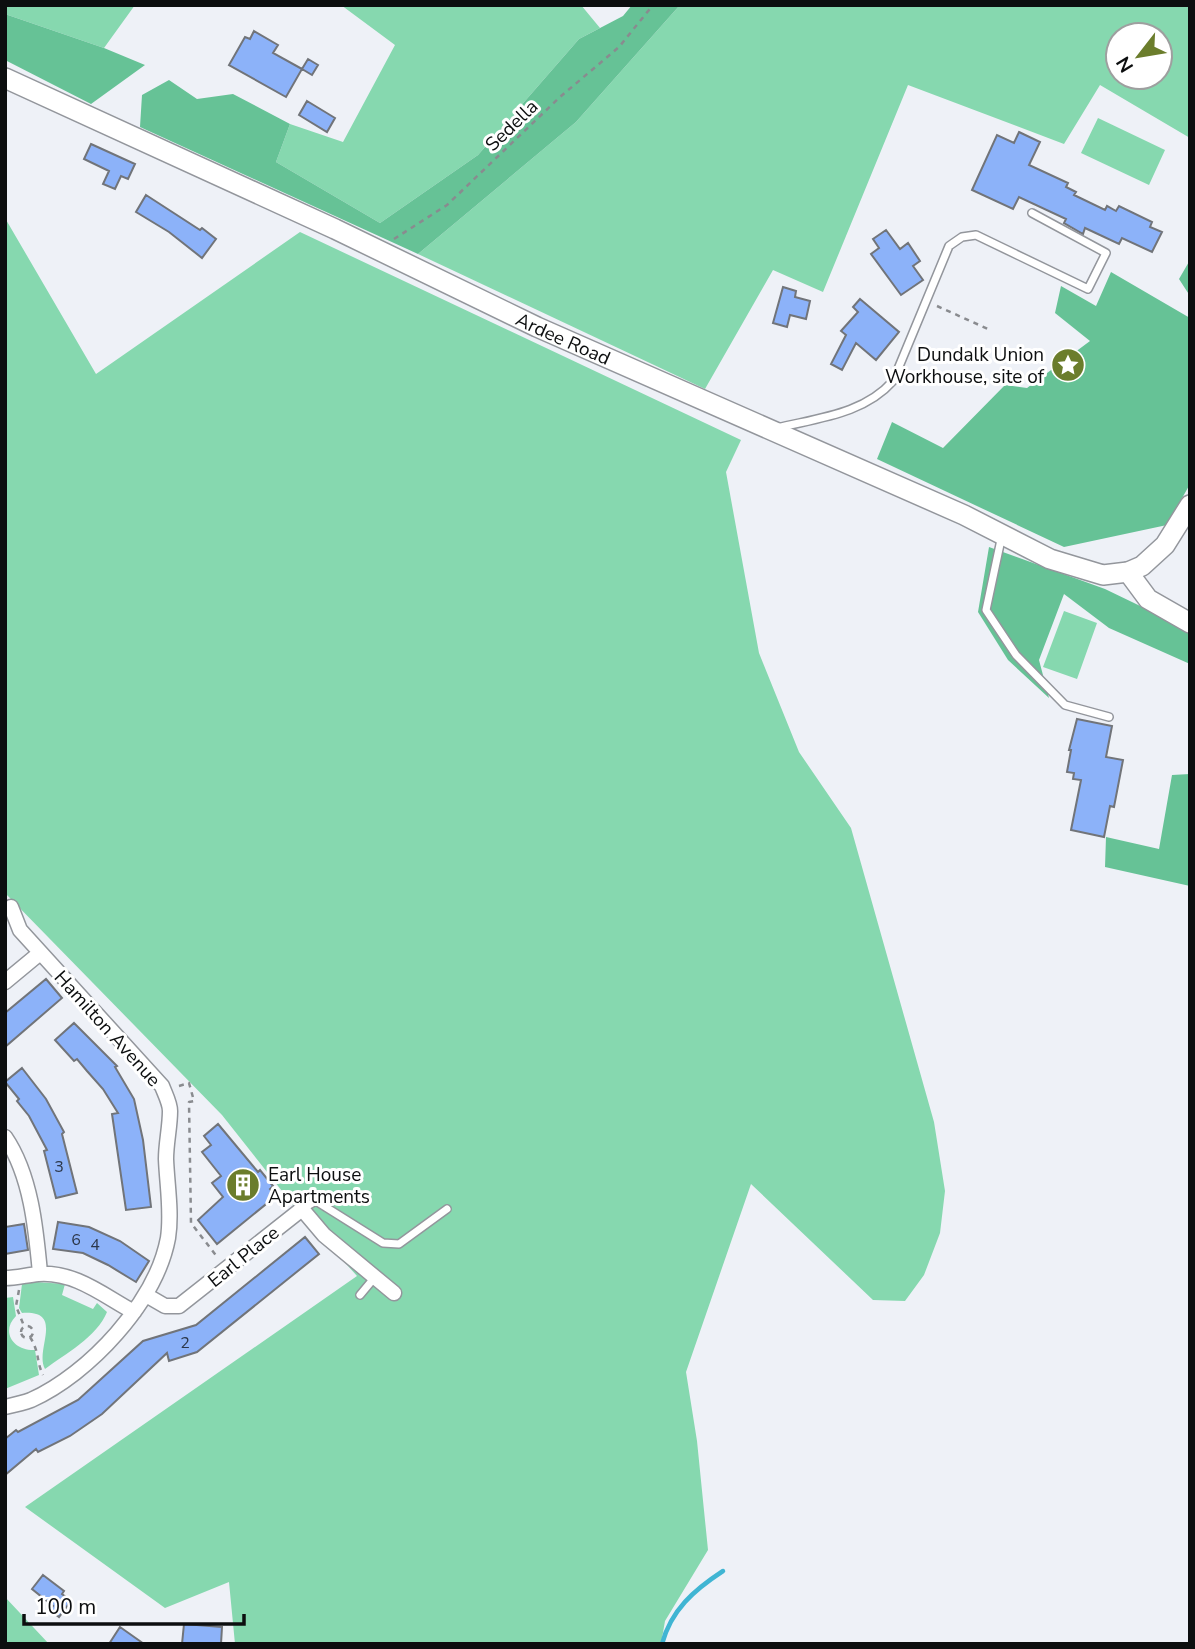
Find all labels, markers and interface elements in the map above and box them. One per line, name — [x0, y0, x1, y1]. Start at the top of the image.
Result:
north arrow — [1104, 21, 1174, 91]
text: N — [1110, 51, 1140, 77]
street label: Sedella — [480, 94, 544, 157]
street label: Ardee Road — [511, 307, 614, 372]
place label: Dundalk Union Workhouse, site of — [885, 342, 1045, 390]
place icon: Dundalk Union Workhouse, site of — [1049, 346, 1087, 384]
street label: Hamilton Avenue — [48, 965, 166, 1092]
house number: 3 — [54, 1156, 64, 1178]
place label: Earl House Apartments — [268, 1162, 370, 1210]
building icon: Earl House Apartments — [224, 1166, 262, 1204]
street label: Earl Place — [203, 1220, 285, 1294]
house number: 6 — [71, 1229, 81, 1251]
house number: 4 — [90, 1234, 100, 1256]
house number: 2 — [180, 1332, 190, 1354]
scale bar — [24, 1582, 245, 1626]
text: 100 m — [35, 1593, 96, 1621]

